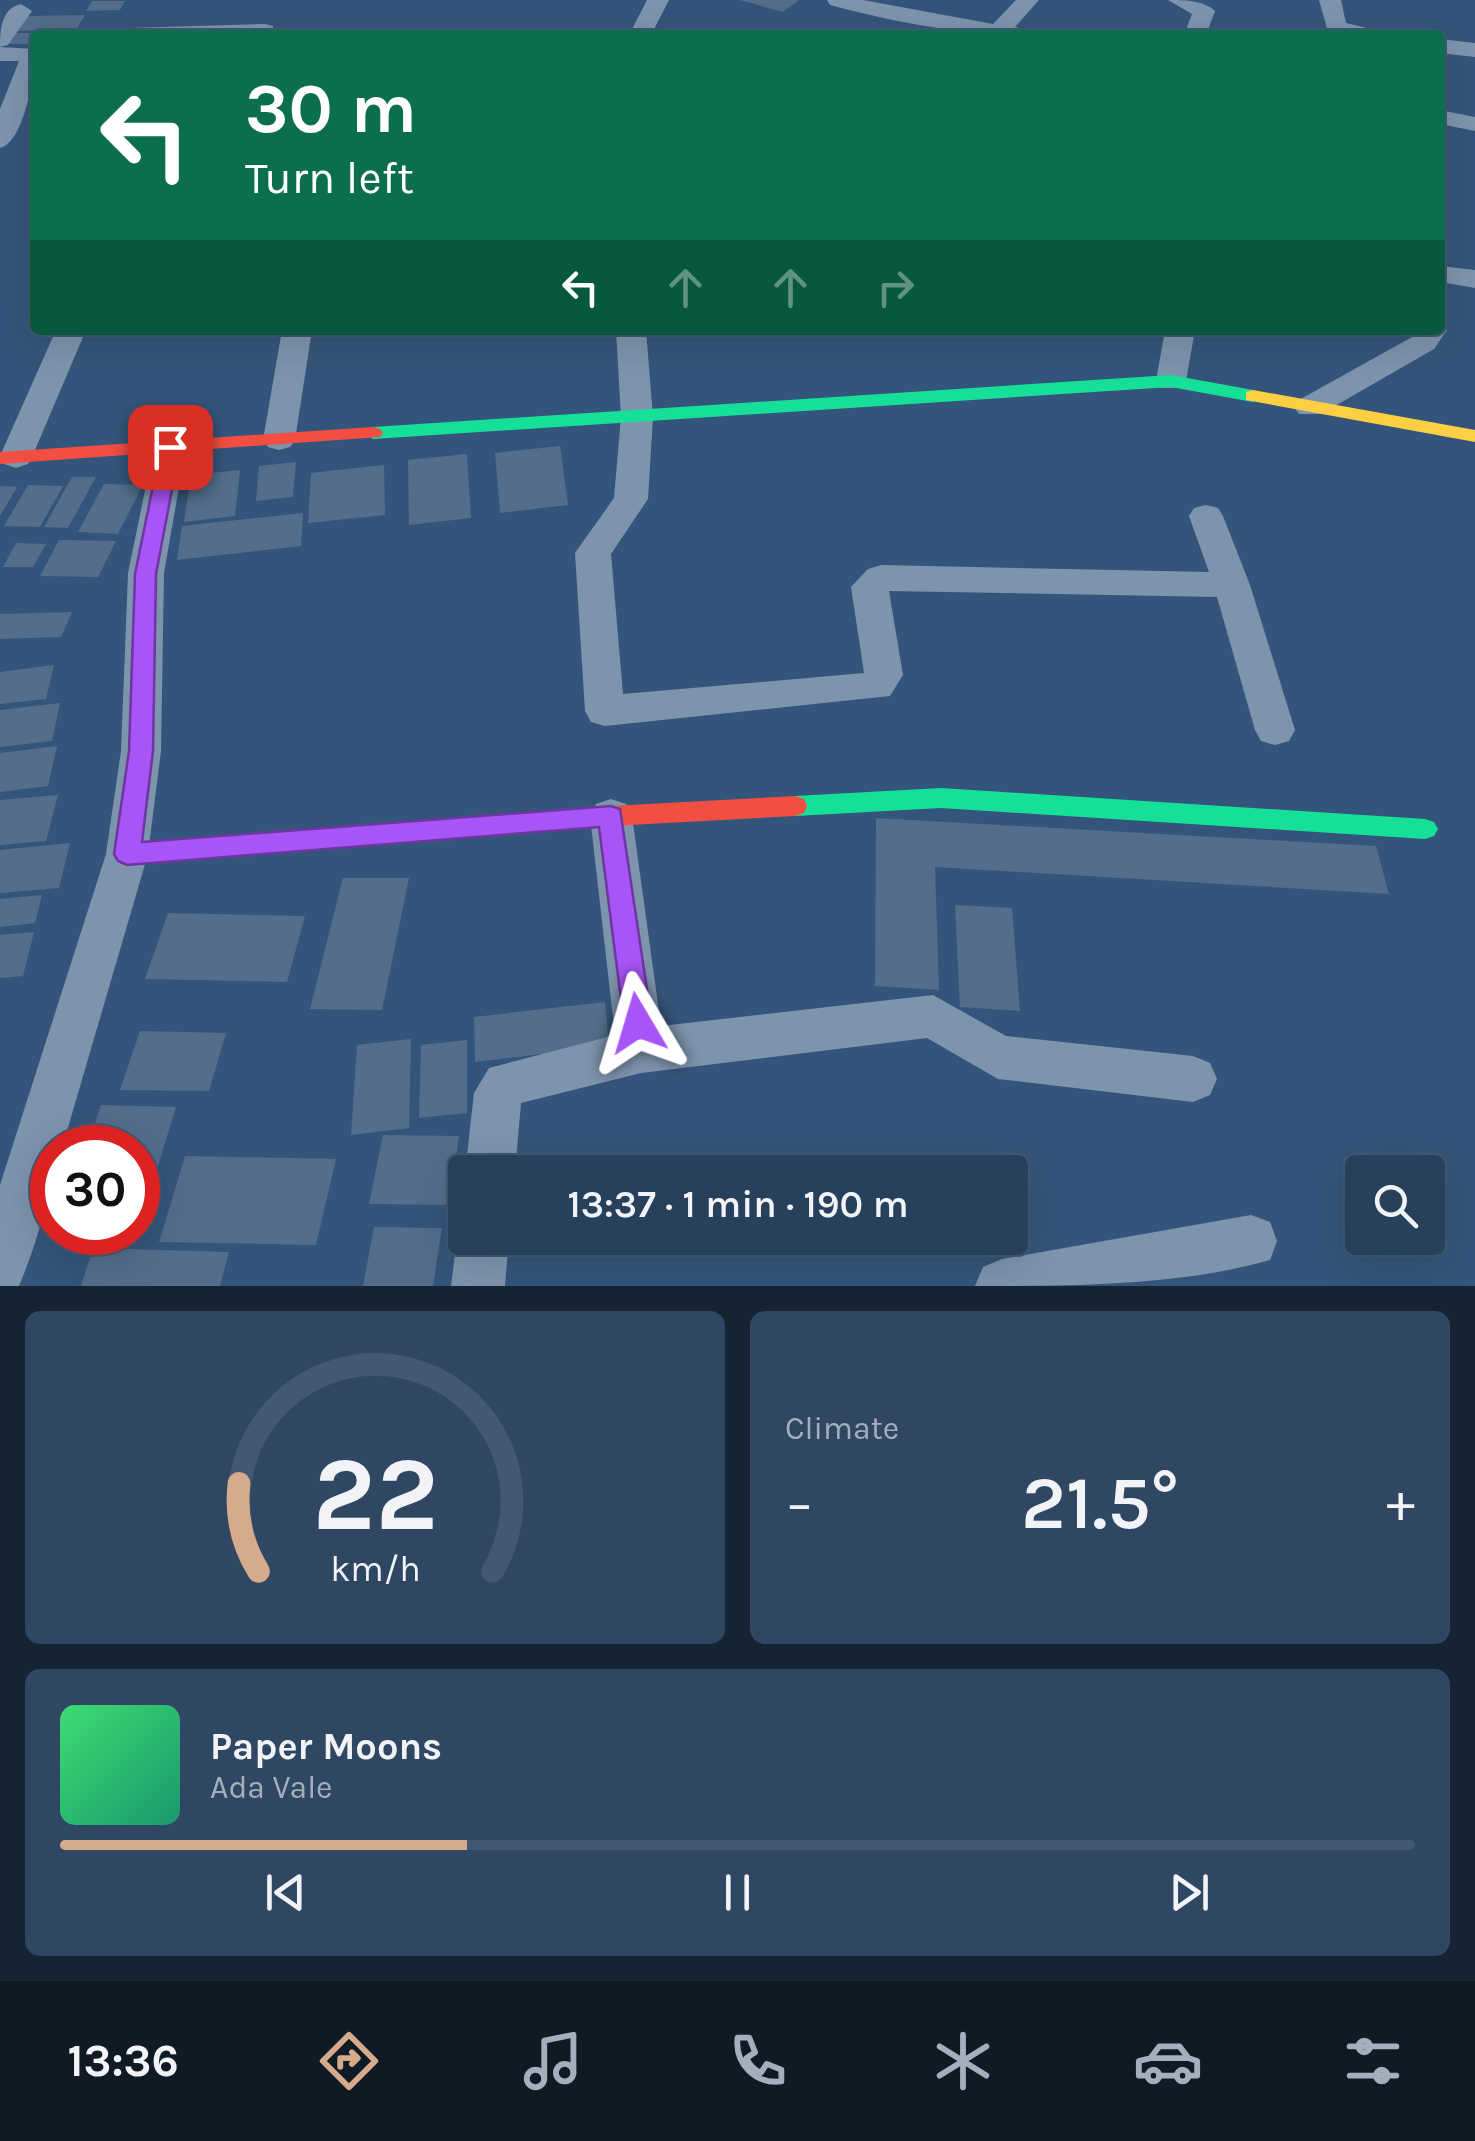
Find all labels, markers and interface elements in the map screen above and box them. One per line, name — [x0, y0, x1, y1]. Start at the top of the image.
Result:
text: 30 m — [245, 68, 417, 150]
icon: left — [80, 70, 210, 200]
text: Turn left — [245, 152, 414, 204]
icon: left — [553, 260, 608, 315]
icon: ahead — [658, 260, 713, 315]
icon: ahead — [763, 260, 818, 315]
icon: right — [868, 260, 923, 315]
pin — [128, 405, 213, 490]
icon: arrive — [143, 420, 198, 475]
position arrow — [586, 971, 690, 1075]
speed limit sign: 30 — [30, 1125, 160, 1255]
map controls — [1345, 1155, 1445, 1255]
button: search — [1345, 1155, 1445, 1255]
text: 13:37 · 1 min · 190 m — [567, 1182, 909, 1227]
text: Climate — [785, 1410, 899, 1447]
text: 22 — [312, 1434, 438, 1555]
text: 21.5° — [1021, 1459, 1179, 1547]
text: − — [785, 1471, 814, 1535]
text: + — [1386, 1471, 1415, 1535]
text: km/h — [330, 1548, 420, 1590]
text: Paper Moons — [210, 1724, 442, 1769]
text: Ada Vale — [210, 1769, 333, 1806]
icon: previous — [258, 1865, 313, 1920]
icon: pause — [710, 1865, 765, 1920]
icon: next — [1162, 1865, 1217, 1920]
icon: directions — [314, 2026, 384, 2096]
icon: music — [518, 2026, 588, 2096]
icon: phone — [723, 2026, 793, 2096]
icon: climate — [928, 2026, 998, 2096]
icon: car — [1133, 2026, 1203, 2096]
icon: filters — [1338, 2026, 1408, 2096]
text: 13:36 — [67, 2035, 179, 2087]

